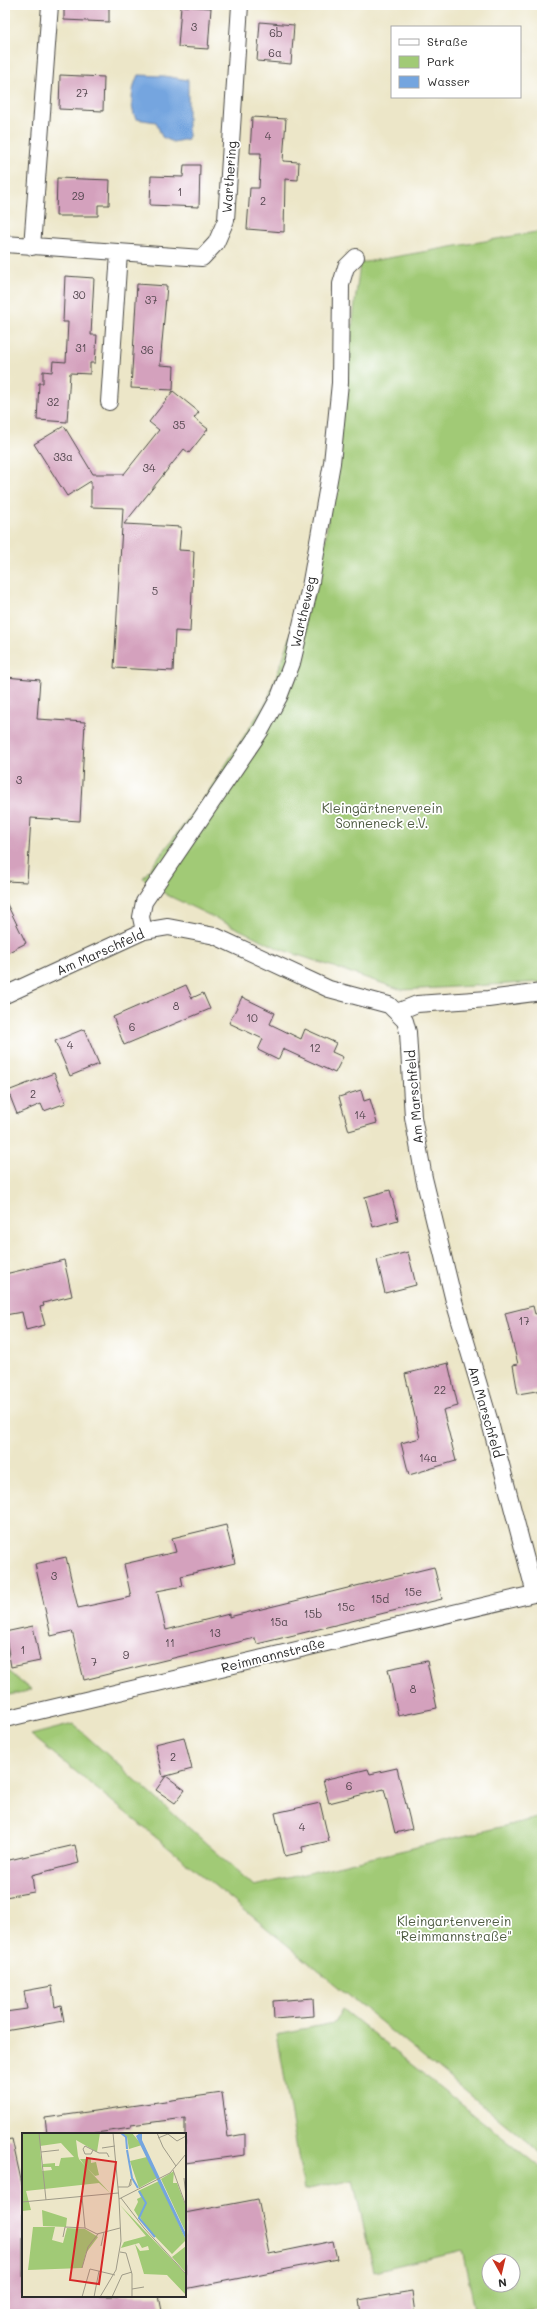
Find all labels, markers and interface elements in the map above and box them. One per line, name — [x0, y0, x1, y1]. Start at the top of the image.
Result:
house number: 3 — [191, 19, 198, 34]
house number: 6b — [269, 25, 283, 40]
legend — [391, 26, 521, 98]
text: Straße — [427, 33, 468, 49]
house number: 6a — [268, 45, 282, 60]
text: Park — [427, 53, 454, 69]
text: Wasser — [427, 73, 470, 89]
house number: 27 — [76, 85, 88, 100]
house number: 4 — [265, 128, 272, 143]
street label: Warthering — [217, 140, 240, 214]
house number: 1 — [178, 184, 182, 199]
house number: 29 — [72, 188, 85, 203]
house number: 2 — [260, 193, 266, 208]
house number: 30 — [72, 287, 86, 302]
house number: 37 — [145, 292, 157, 307]
house number: 31 — [75, 340, 87, 355]
house number: 36 — [140, 342, 154, 357]
house number: 32 — [47, 394, 59, 409]
house number: 35 — [173, 417, 185, 432]
house number: 33a — [53, 449, 73, 464]
house number: 34 — [143, 460, 156, 475]
street label: Wartheweg — [286, 574, 319, 649]
house number: 5 — [152, 583, 158, 598]
house number: 3 — [16, 772, 23, 787]
park label: Kleingärtnerverein Sonneneck e.V. — [322, 799, 442, 831]
street label: Am Marschfeld — [53, 925, 146, 979]
house number: 8 — [173, 998, 180, 1013]
house number: 10 — [246, 1010, 258, 1025]
house number: 6 — [129, 1019, 135, 1034]
house number: 4 — [67, 1037, 74, 1052]
house number: 12 — [309, 1040, 321, 1055]
street label: Am Marschfeld — [401, 1049, 426, 1145]
house number: 2 — [30, 1086, 36, 1101]
house number: 14 — [354, 1107, 366, 1122]
house number: 17 — [518, 1313, 530, 1328]
street label: Am Marschfeld — [465, 1364, 508, 1460]
house number: 22 — [434, 1382, 446, 1397]
house number: 14a — [419, 1450, 437, 1465]
house number: 3 — [51, 1568, 58, 1583]
house number: 15e — [404, 1584, 422, 1599]
house number: 15d — [371, 1591, 389, 1606]
house number: 15c — [337, 1599, 355, 1614]
house number: 15b — [304, 1606, 322, 1621]
house number: 15a — [270, 1614, 288, 1629]
house number: 13 — [209, 1625, 221, 1640]
street label: Reimmannstraße — [219, 1633, 327, 1676]
house number: 11 — [165, 1635, 175, 1650]
house number: 1 — [21, 1642, 25, 1657]
house number: 9 — [123, 1647, 130, 1662]
house number: 7 — [91, 1654, 97, 1669]
house number: 8 — [410, 1681, 417, 1696]
house number: 2 — [170, 1749, 176, 1764]
house number: 6 — [346, 1778, 352, 1793]
house number: 4 — [299, 1819, 306, 1834]
park label: Kleingartenverein "Reimmannstraße" — [396, 1912, 512, 1944]
inset map — [22, 2133, 186, 2297]
north arrow — [481, 2253, 521, 2293]
text: N — [497, 2275, 508, 2291]

